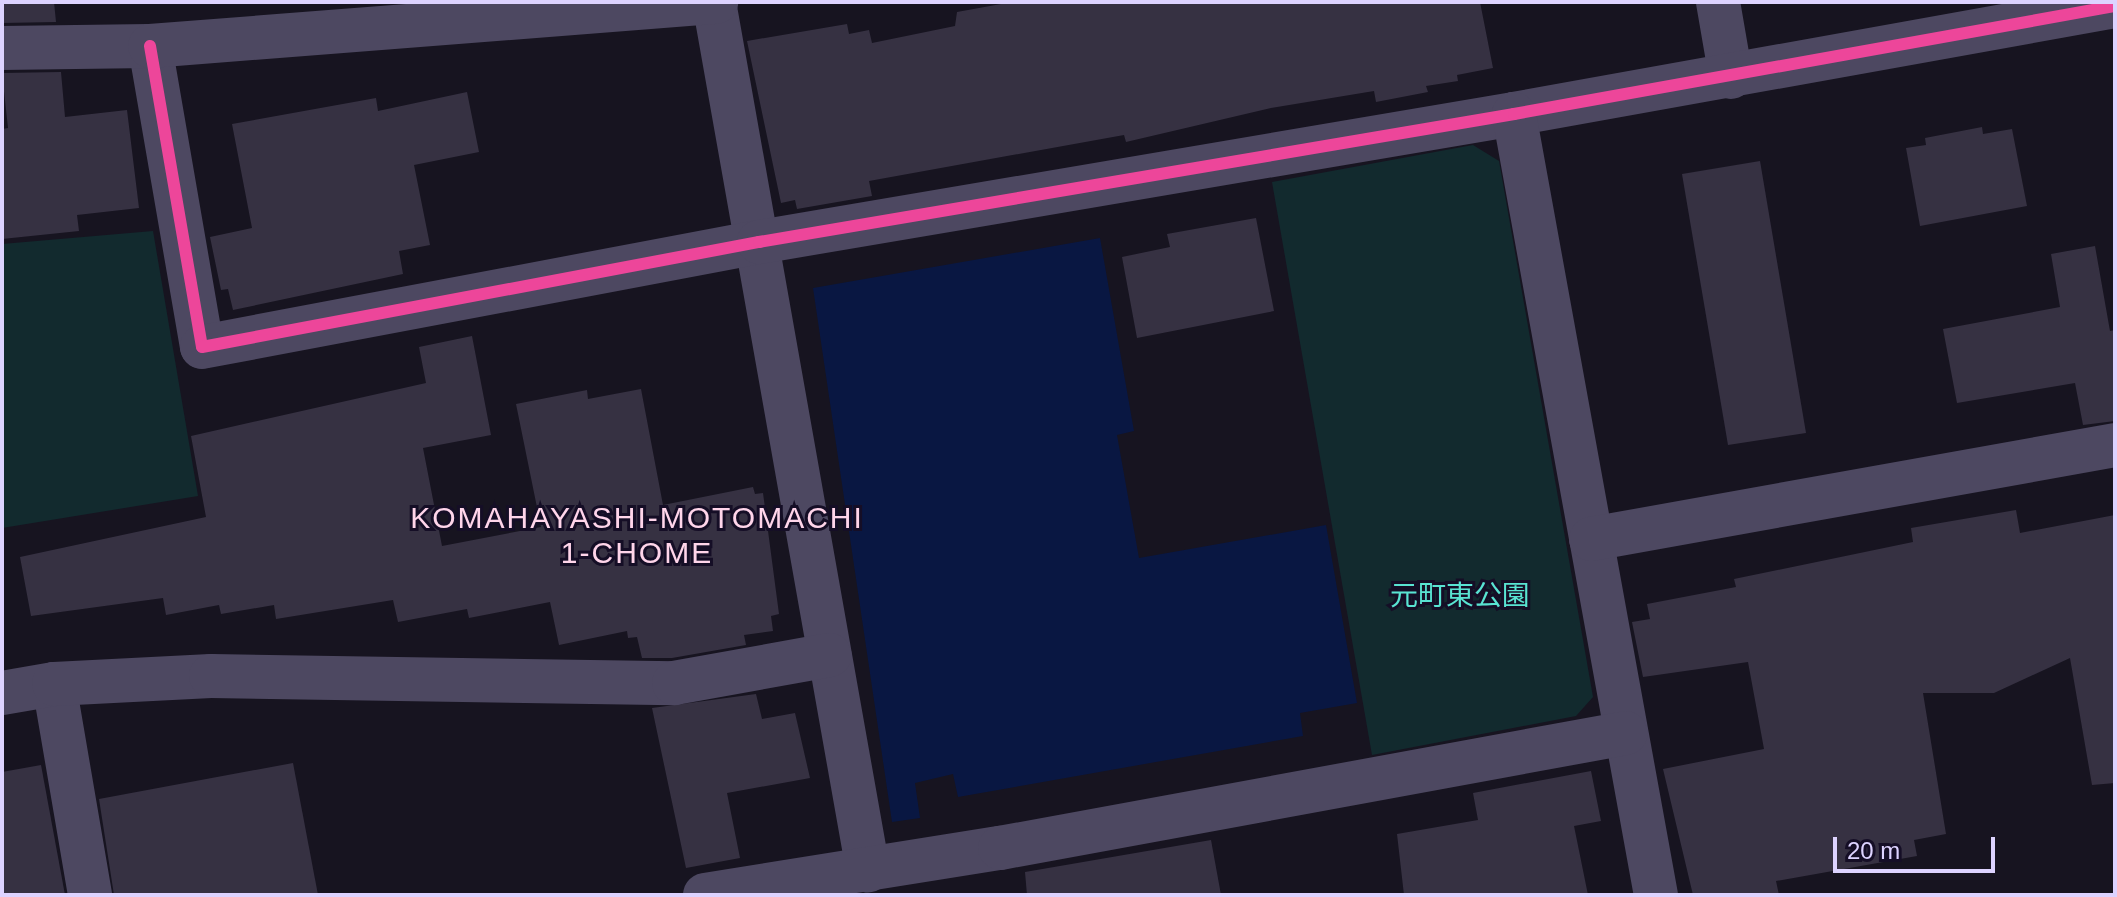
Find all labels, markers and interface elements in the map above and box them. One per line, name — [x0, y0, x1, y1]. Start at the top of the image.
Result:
district label: KOMAHAYASHI-MOTOMACHI 1-CHOME — [410, 500, 864, 570]
park label: 元町東公園 — [1390, 579, 1530, 613]
scale bar — [1837, 821, 1999, 871]
text: 20 m — [1847, 837, 1900, 864]

